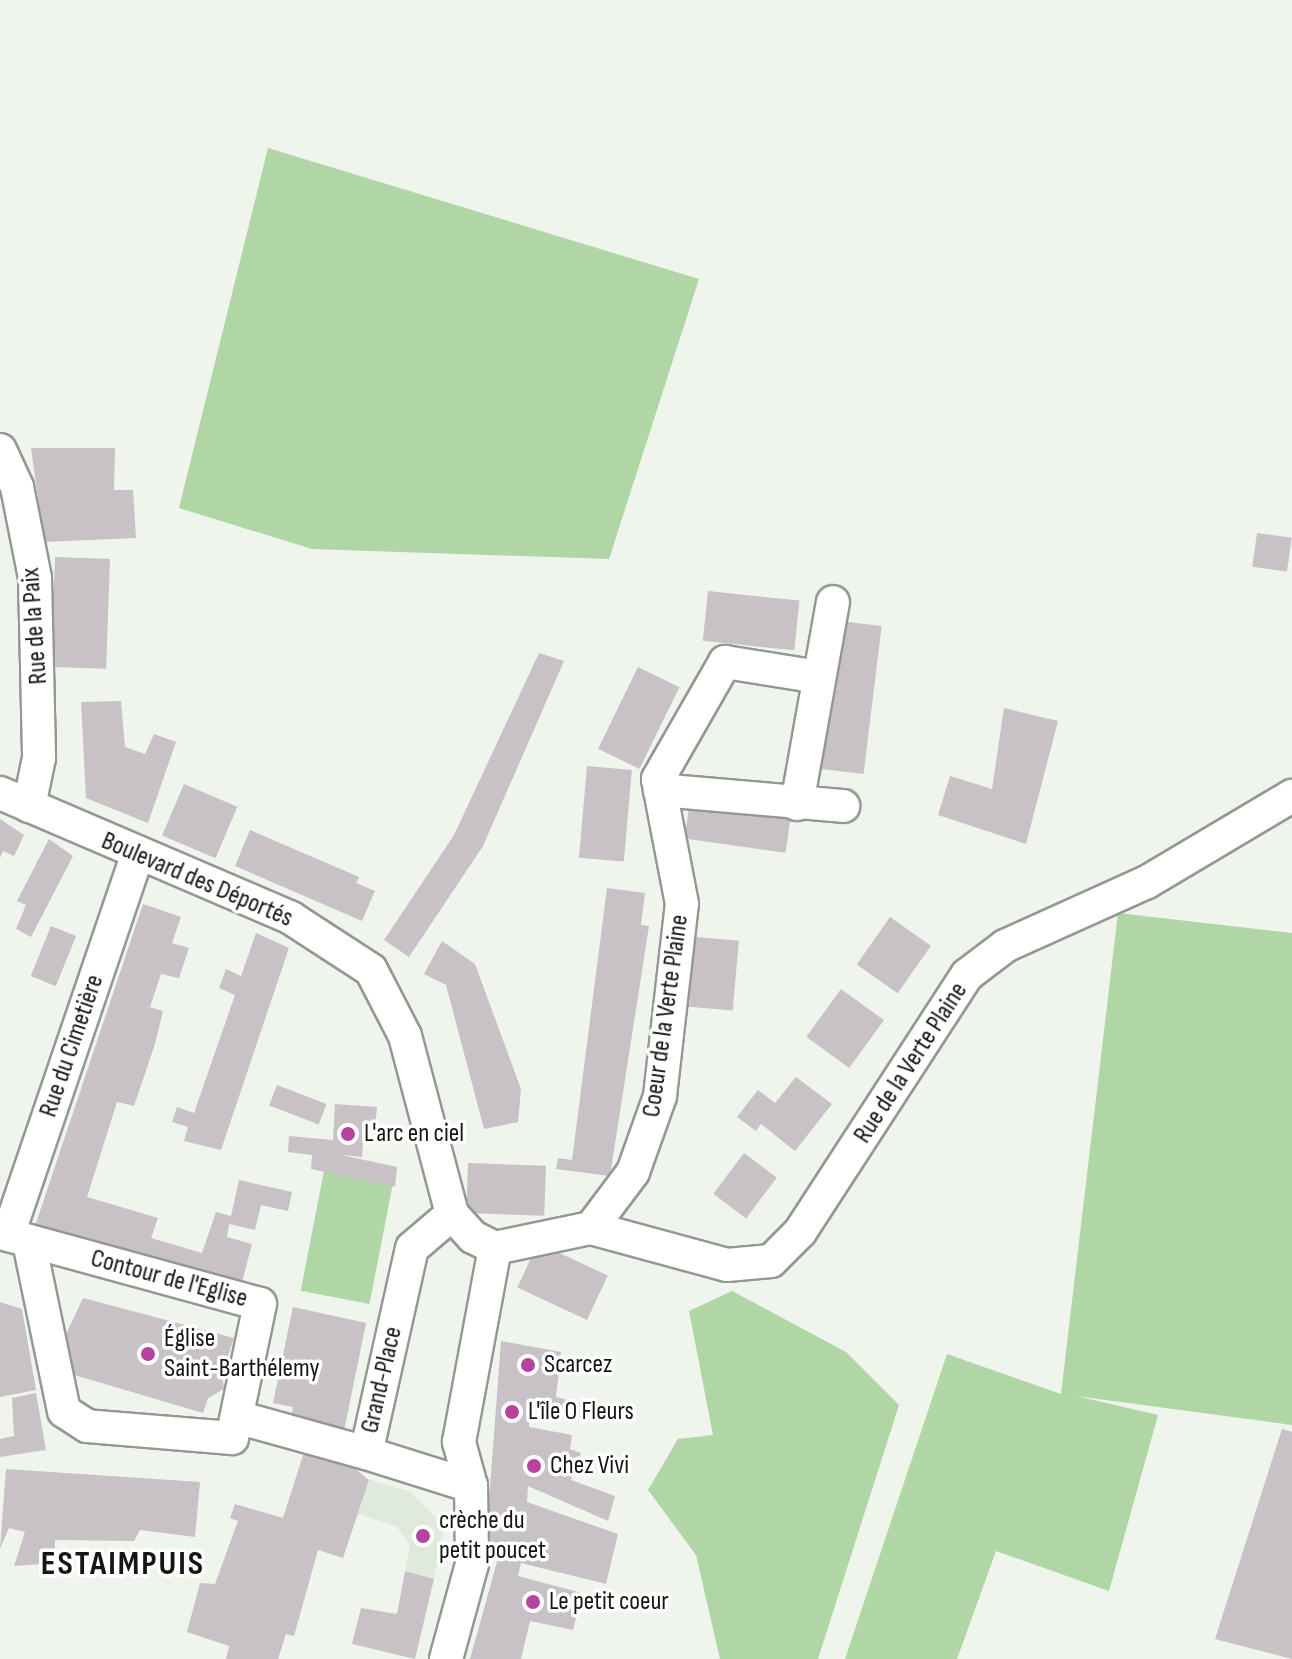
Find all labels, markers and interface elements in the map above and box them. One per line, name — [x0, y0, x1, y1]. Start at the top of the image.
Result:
street label: Rue de la Paix — [15, 567, 55, 685]
street label: Boulevard des Déportés — [97, 826, 297, 934]
street label: Coeur de la Verte Plaine — [636, 913, 696, 1119]
street label: Rue du Cimetière — [33, 971, 111, 1121]
street label: Rue de la Verte Plaine — [847, 977, 975, 1149]
place label: L'arc en ciel — [364, 1118, 464, 1150]
marker: L'arc en ciel — [339, 1125, 357, 1143]
street label: Contour de l'Eglise — [87, 1243, 251, 1315]
place label: Église Saint-Barthélemy — [164, 1323, 320, 1384]
street label: Grand-Place — [355, 1324, 409, 1436]
marker: Église Saint-Barthélemy — [139, 1345, 157, 1363]
place label: Scarcez — [544, 1349, 612, 1381]
marker: Scarcez — [519, 1356, 537, 1374]
place label: L'île O Fleurs — [528, 1396, 634, 1428]
marker: L'île O Fleurs — [503, 1403, 521, 1421]
place label: Chez Vivi — [550, 1450, 629, 1482]
marker: Chez Vivi — [525, 1457, 543, 1475]
place label: crèche du petit poucet — [439, 1505, 546, 1566]
marker: crèche du petit poucet — [414, 1527, 432, 1545]
district label: ESTAIMPUIS — [41, 1544, 205, 1584]
place label: Le petit coeur — [549, 1586, 669, 1618]
marker: Le petit coeur — [524, 1593, 542, 1611]

